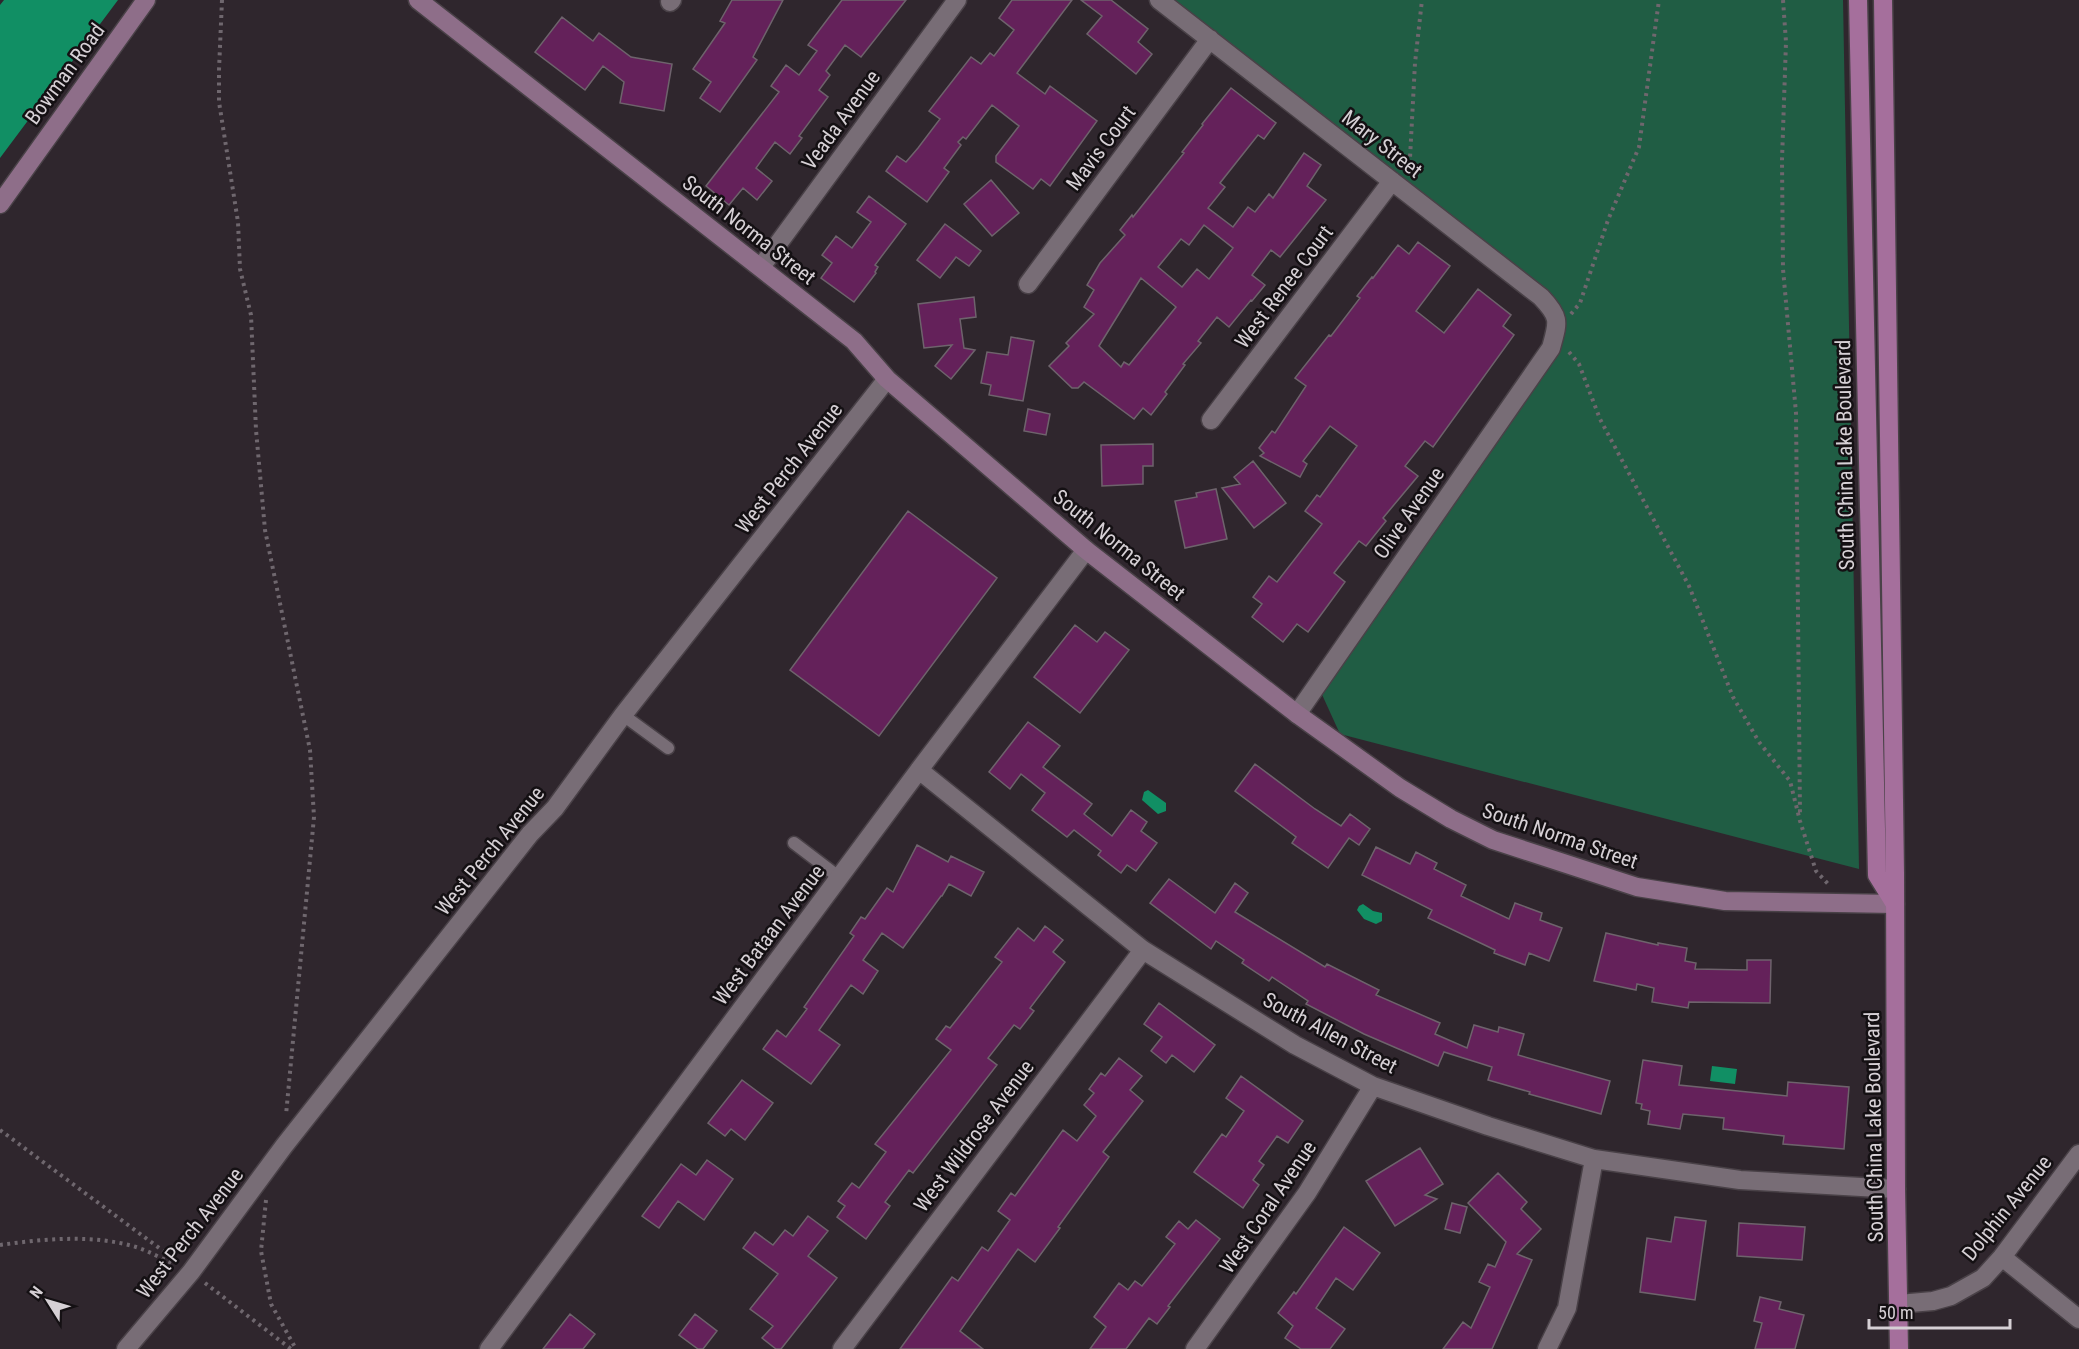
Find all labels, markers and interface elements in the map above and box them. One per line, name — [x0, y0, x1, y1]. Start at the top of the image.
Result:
street label: Bowman Road — [20, 19, 110, 129]
street label: Veada Avenue — [797, 66, 885, 174]
street label: Mavis Court — [1061, 101, 1141, 195]
street label: Mary Street — [1337, 105, 1427, 183]
street label: South Norma Street — [678, 170, 820, 290]
street label: West Renee Court — [1230, 221, 1338, 353]
street label: South China Lake Boulevard — [1831, 339, 1859, 571]
street label: West Perch Avenue — [731, 398, 847, 538]
street label: Olive Avenue — [1369, 462, 1449, 563]
street label: South Norma Street — [1048, 485, 1190, 605]
street label: West Perch Avenue — [431, 782, 549, 920]
street label: South Norma Street — [1479, 798, 1641, 874]
street label: West Bataan Avenue — [708, 860, 830, 1010]
street label: South Allen Street — [1259, 988, 1401, 1078]
street label: South China Lake Boulevard — [1860, 1011, 1888, 1243]
street label: West Wildrose Avenue — [909, 1055, 1039, 1217]
street label: West Coral Avenue — [1215, 1136, 1321, 1278]
street label: Dolphin Avenue — [1957, 1151, 2057, 1265]
street label: West Perch Avenue — [132, 1163, 248, 1303]
north arrow — [18, 1271, 78, 1331]
text: N — [26, 1283, 47, 1302]
scale bar — [1869, 1292, 2010, 1330]
text: 50 m — [1878, 1302, 1913, 1323]

